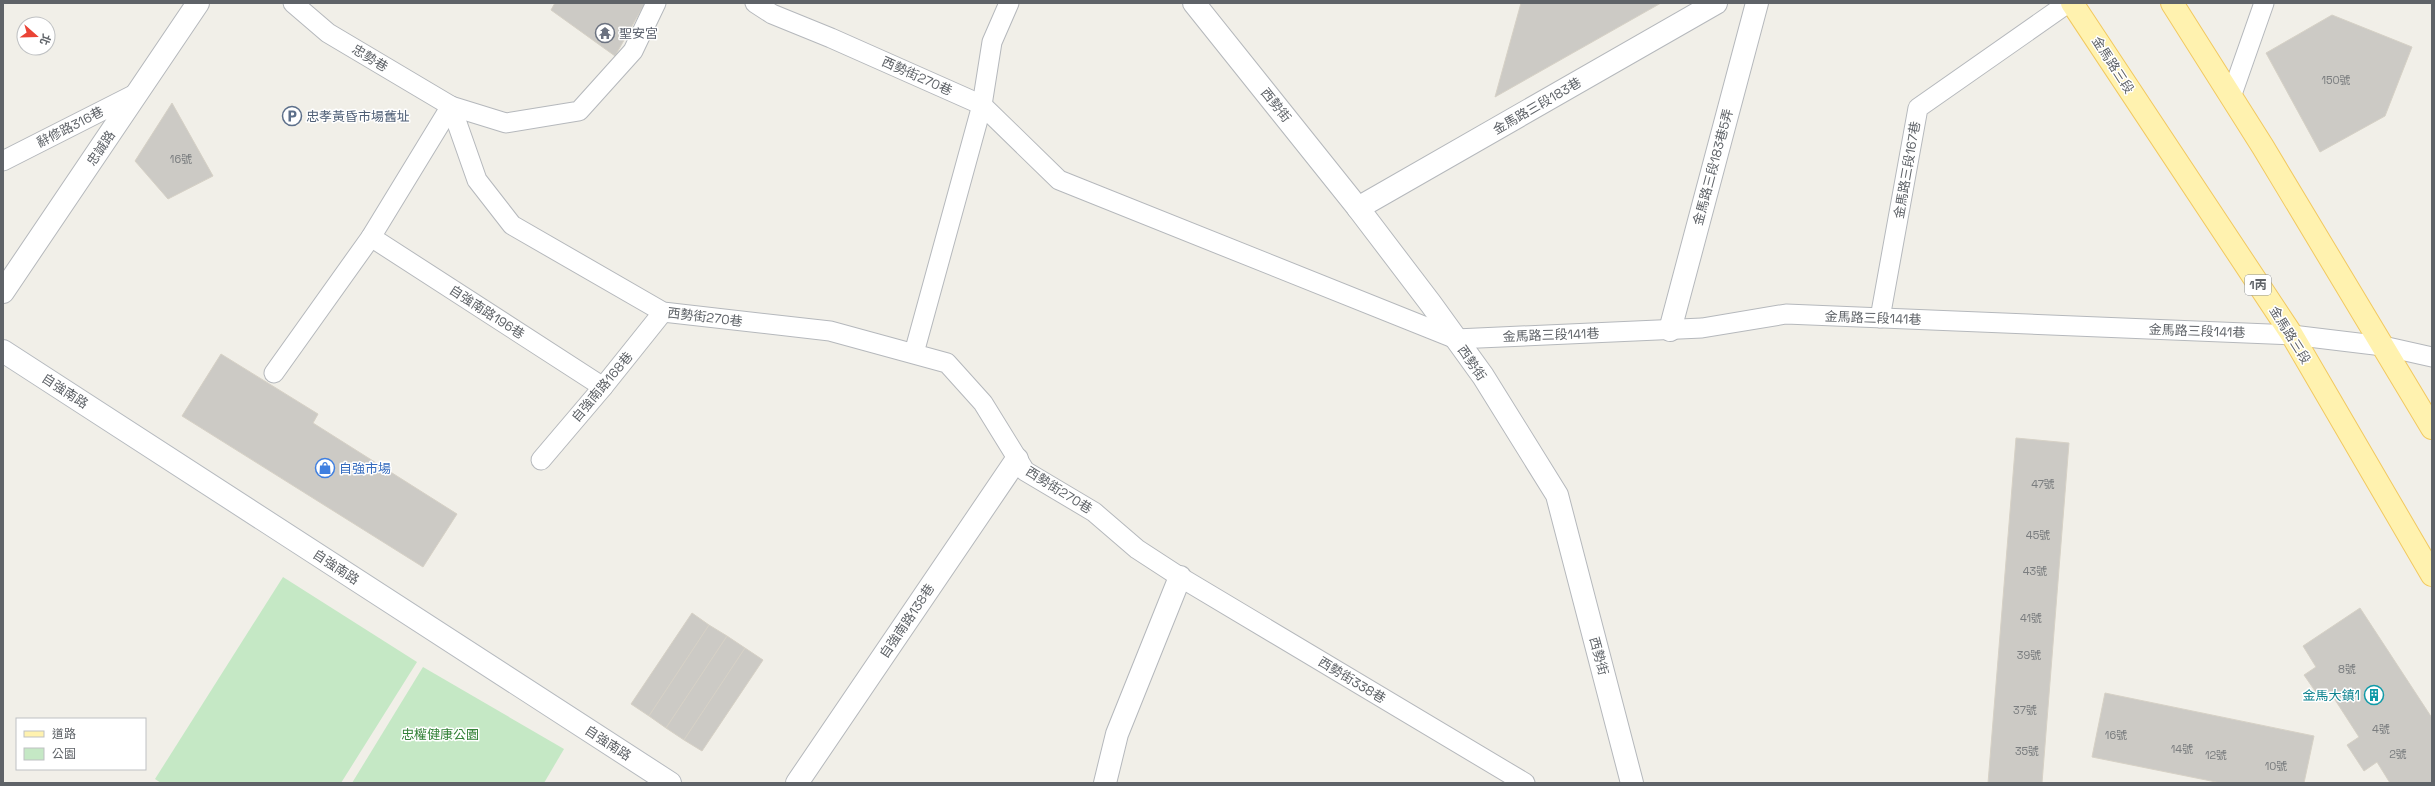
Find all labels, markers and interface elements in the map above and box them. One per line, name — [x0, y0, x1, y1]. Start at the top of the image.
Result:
north arrow — [16, 16, 56, 56]
temple icon: 聖安宮 — [594, 22, 616, 44]
place label: 聖安宮 — [619, 25, 658, 42]
text: 北 — [37, 32, 54, 47]
street label: 金馬路三段 — [2088, 33, 2138, 97]
street label: 忠勢巷 — [349, 41, 391, 75]
street label: 西勢街270巷 — [879, 53, 955, 99]
house number: 150號 — [2321, 73, 2351, 87]
street label: 金馬路三段183巷 — [1490, 74, 1584, 138]
street label: 西勢街 — [1257, 84, 1295, 126]
street label: 辭修路316巷 — [34, 103, 106, 151]
parking icon: 忠孝黃昏市場舊址 — [281, 105, 303, 127]
street label: 金馬路三段183巷5弄 — [1689, 107, 1737, 227]
place label: 忠孝黃昏市場舊址 — [306, 108, 410, 125]
street label: 金馬路三段167巷 — [1890, 120, 1924, 220]
street label: 忠誠路 — [83, 127, 119, 169]
house number: 16號 — [170, 152, 192, 166]
road number: 1丙 — [2245, 275, 2271, 295]
street label: 自強南路196巷 — [446, 281, 528, 343]
street label: 金馬路三段 — [2266, 303, 2314, 367]
street label: 西勢街270巷 — [667, 304, 743, 330]
street label: 金馬路三段141巷 — [1824, 308, 1922, 328]
street label: 金馬路三段141巷 — [2148, 321, 2246, 341]
street label: 金馬路三段141巷 — [1502, 325, 1600, 345]
street label: 西勢街 — [1454, 342, 1490, 384]
street label: 自強南路168巷 — [568, 348, 636, 426]
street label: 自強南路 — [39, 370, 91, 412]
shop icon: 自強市場 — [314, 457, 336, 479]
place label: 自強市場 — [339, 460, 391, 477]
street label: 西勢街270巷 — [1023, 463, 1095, 517]
house number: 47號 — [2031, 477, 2055, 491]
house number: 45號 — [2026, 528, 2050, 542]
street label: 自強南路 — [310, 546, 362, 588]
house number: 43號 — [2023, 564, 2047, 578]
street label: 自強南路138巷 — [876, 580, 938, 662]
house number: 41號 — [2020, 611, 2042, 625]
street label: 西勢街 — [1586, 635, 1612, 677]
house number: 39號 — [2017, 648, 2041, 662]
street label: 西勢街338巷 — [1315, 653, 1389, 707]
house number: 8號 — [2338, 662, 2356, 676]
building icon: 金馬大鎮1 — [2363, 684, 2385, 706]
place label: 金馬大鎮1 — [2303, 687, 2360, 704]
house number: 37號 — [2013, 703, 2037, 717]
legend — [16, 718, 146, 770]
street label: 自強南路 — [582, 722, 634, 764]
house number: 4號 — [2372, 722, 2390, 736]
text: 道路 — [52, 726, 76, 742]
park label: 忠權健康公園 — [401, 726, 479, 743]
house number: 16號 — [2105, 728, 2127, 742]
house number: 14號 — [2171, 742, 2193, 756]
house number: 35號 — [2015, 744, 2039, 758]
text: 公園 — [52, 746, 76, 762]
house number: 2號 — [2389, 747, 2407, 761]
house number: 12號 — [2205, 748, 2227, 762]
house number: 10號 — [2265, 759, 2287, 773]

